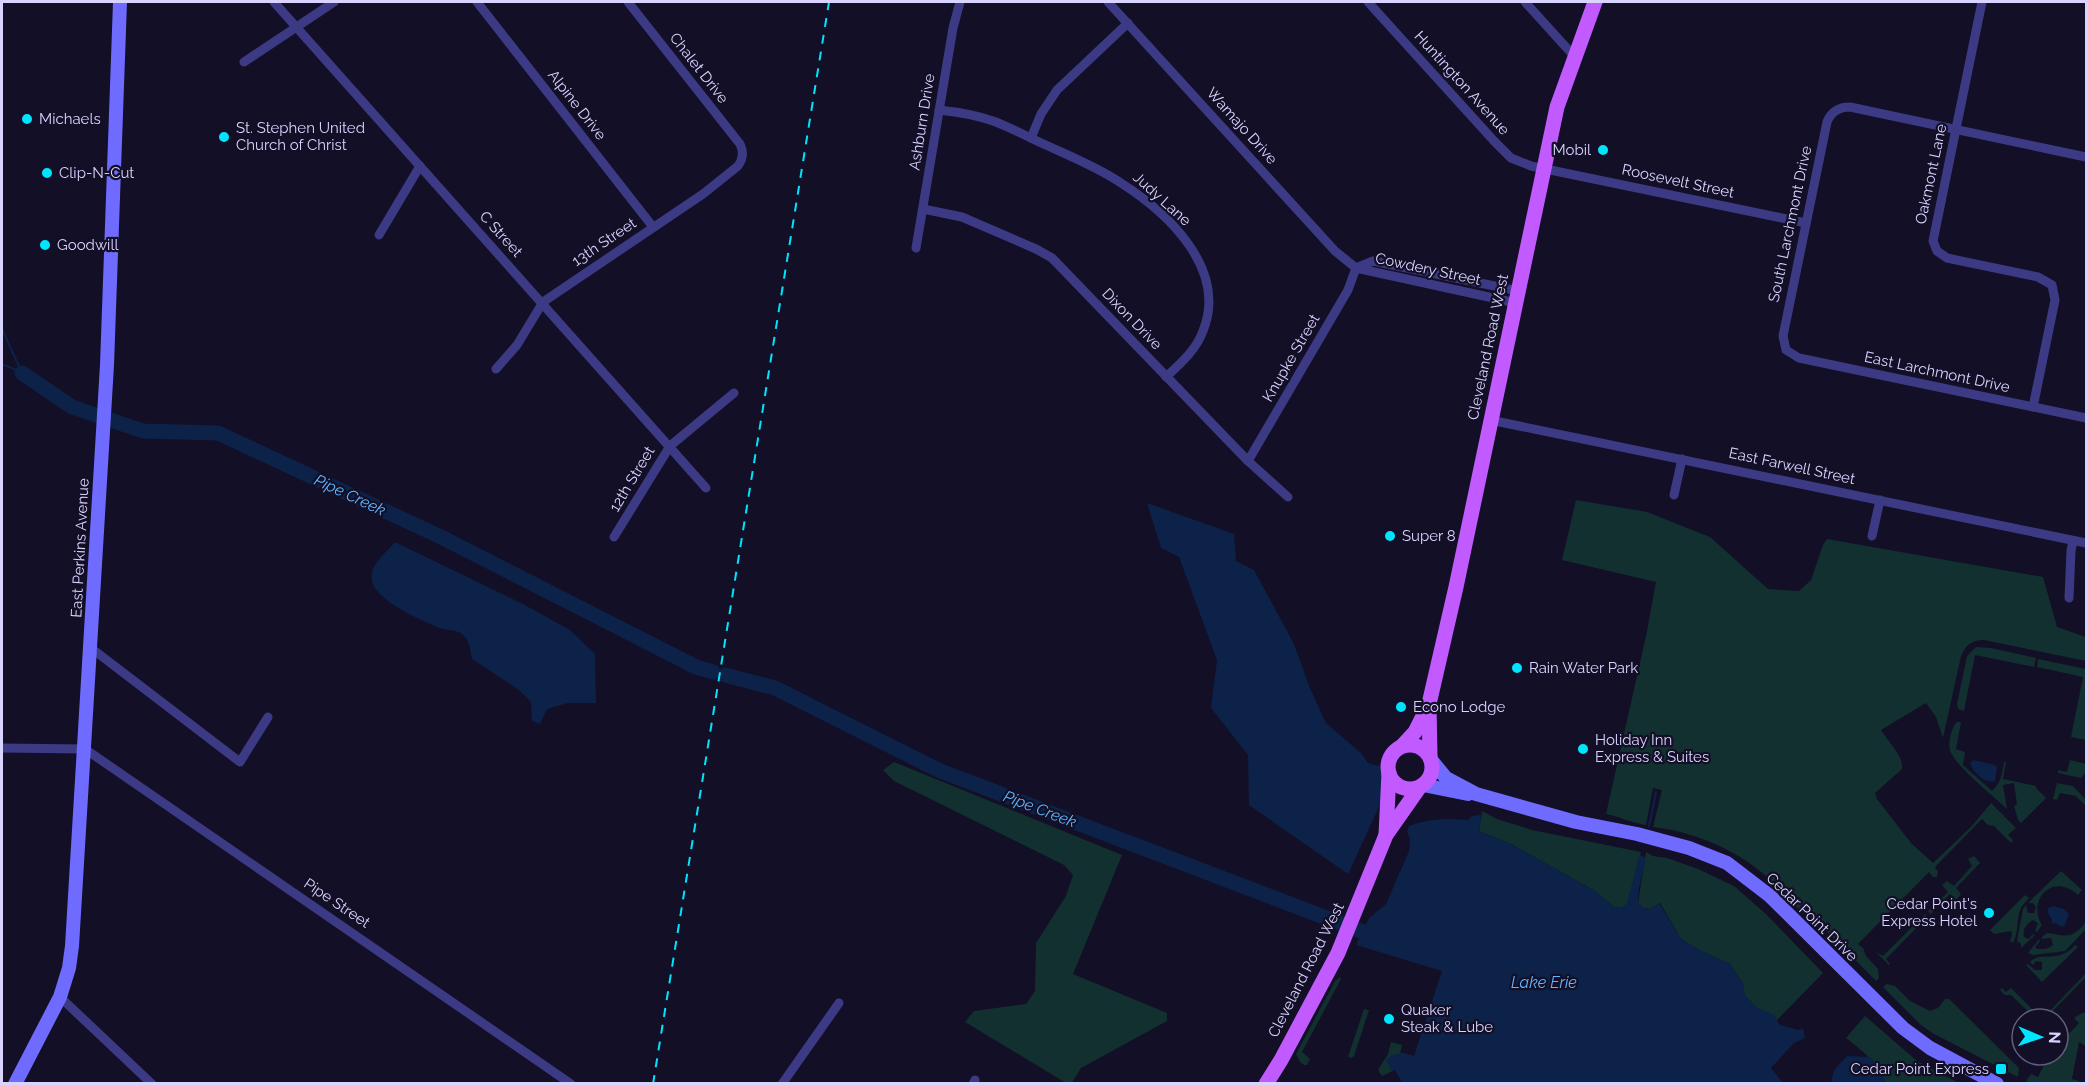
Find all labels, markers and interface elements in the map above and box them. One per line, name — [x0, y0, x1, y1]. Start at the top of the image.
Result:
street label: Huntington Avenue — [1411, 27, 1513, 139]
street label: Chalet Drive — [666, 29, 732, 107]
street label: Alpine Drive — [544, 66, 610, 144]
street label: Ashburn Drive — [905, 72, 939, 172]
street label: Wamajo Drive — [1203, 84, 1281, 168]
place label: Michaels — [39, 110, 101, 128]
marker: Michaels — [20, 112, 34, 126]
place label: St. Stephen United Church of Christ — [236, 119, 365, 154]
street label: Oakmont Lane — [1912, 122, 1950, 226]
marker: St. Stephen United Church of Christ — [217, 130, 231, 144]
place label: Mobil — [1552, 141, 1592, 159]
marker: Mobil — [1596, 143, 1610, 157]
street label: South Larchmont Drive — [1765, 144, 1815, 304]
street label: Roosevelt Street — [1620, 160, 1736, 202]
place label: Clip-N-Cut — [59, 164, 134, 182]
marker: Clip-N-Cut — [40, 166, 54, 180]
street label: Judy Lane — [1129, 168, 1195, 230]
street label: C Street — [476, 207, 526, 261]
street label: 13th Street — [568, 214, 640, 270]
place label: Goodwill — [57, 236, 119, 254]
marker: Goodwill — [38, 238, 52, 252]
street label: Cowdery Street — [1374, 249, 1482, 289]
street label: Cleveland Road West — [1464, 272, 1512, 422]
street label: Dixon Drive — [1098, 285, 1166, 354]
street label: Knupke Street — [1259, 311, 1323, 405]
street label: East Larchmont Drive — [1863, 348, 2012, 396]
street label: 12th Street — [605, 443, 659, 515]
street label: East Farwell Street — [1727, 444, 1857, 488]
water label: Pipe Creek — [311, 470, 389, 520]
street label: East Perkins Avenue — [67, 478, 93, 618]
place label: Super 8 — [1402, 527, 1456, 545]
marker: Super 8 — [1383, 529, 1397, 543]
place label: Rain Water Park — [1529, 659, 1638, 677]
marker: Rain Water Park — [1510, 661, 1524, 675]
place label: Econo Lodge — [1413, 698, 1506, 716]
marker: Econo Lodge — [1394, 700, 1408, 714]
place label: Holiday Inn Express & Suites — [1595, 731, 1709, 766]
marker: Holiday Inn Express & Suites — [1576, 742, 1590, 756]
water label: Pipe Creek — [1001, 786, 1079, 832]
street label: Cedar Point Drive — [1763, 869, 1862, 965]
street label: Pipe Street — [300, 874, 374, 932]
place label: Cedar Point's Express Hotel — [1881, 895, 1978, 930]
street label: Cleveland Road West — [1264, 900, 1348, 1040]
marker: Cedar Point's Express Hotel — [1982, 906, 1996, 920]
water label: Lake Erie — [1511, 973, 1577, 992]
place label: Quaker Steak & Lube — [1401, 1001, 1493, 1036]
north arrow — [2010, 1007, 2070, 1067]
marker: Quaker Steak & Lube — [1382, 1012, 1396, 1026]
text: N — [2045, 1031, 2064, 1044]
place label: Cedar Point Express — [1850, 1060, 1989, 1078]
marker: Cedar Point Express — [1994, 1062, 2008, 1076]

